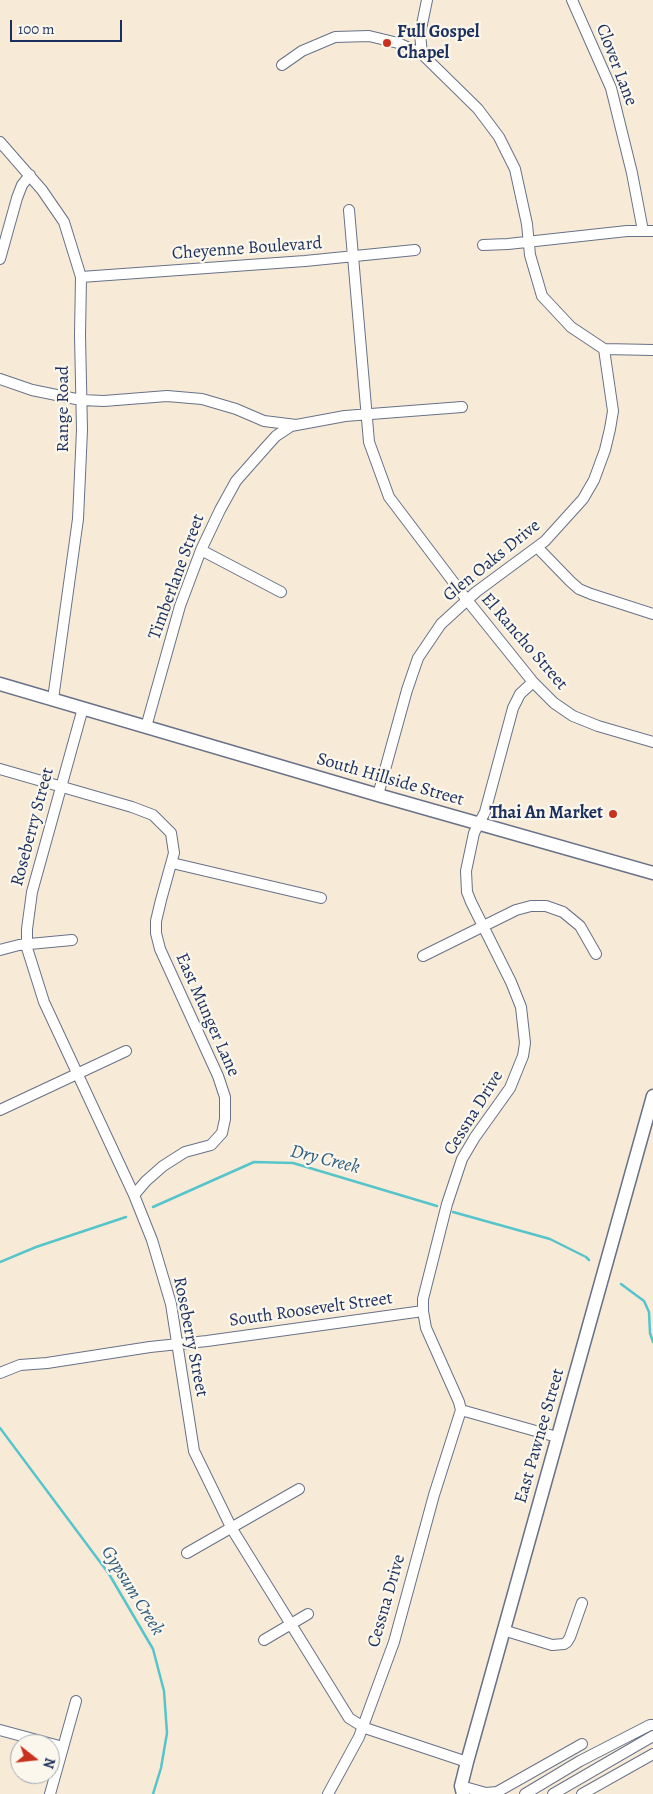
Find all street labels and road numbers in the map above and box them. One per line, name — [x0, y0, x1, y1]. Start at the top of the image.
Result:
street label: Clover Lane — [591, 21, 641, 109]
street label: Cheyenne Boulevard — [171, 233, 323, 265]
street label: Range Road — [53, 365, 75, 453]
street label: Timberlane Street — [144, 511, 210, 643]
street label: Glen Oaks Drive — [439, 515, 545, 607]
street label: El Rancho Street — [476, 589, 572, 695]
street label: South Hillside Street — [314, 749, 466, 811]
street label: Roseberry Street — [7, 765, 59, 889]
street label: East Munger Lane — [170, 950, 244, 1080]
street label: Cessna Drive — [439, 1067, 509, 1159]
street label: Roseberry Street — [168, 1275, 212, 1399]
street label: South Roosevelt Street — [228, 1288, 394, 1332]
street label: East Pawnee Street — [510, 1366, 570, 1506]
street label: Cessna Drive — [363, 1552, 411, 1650]

